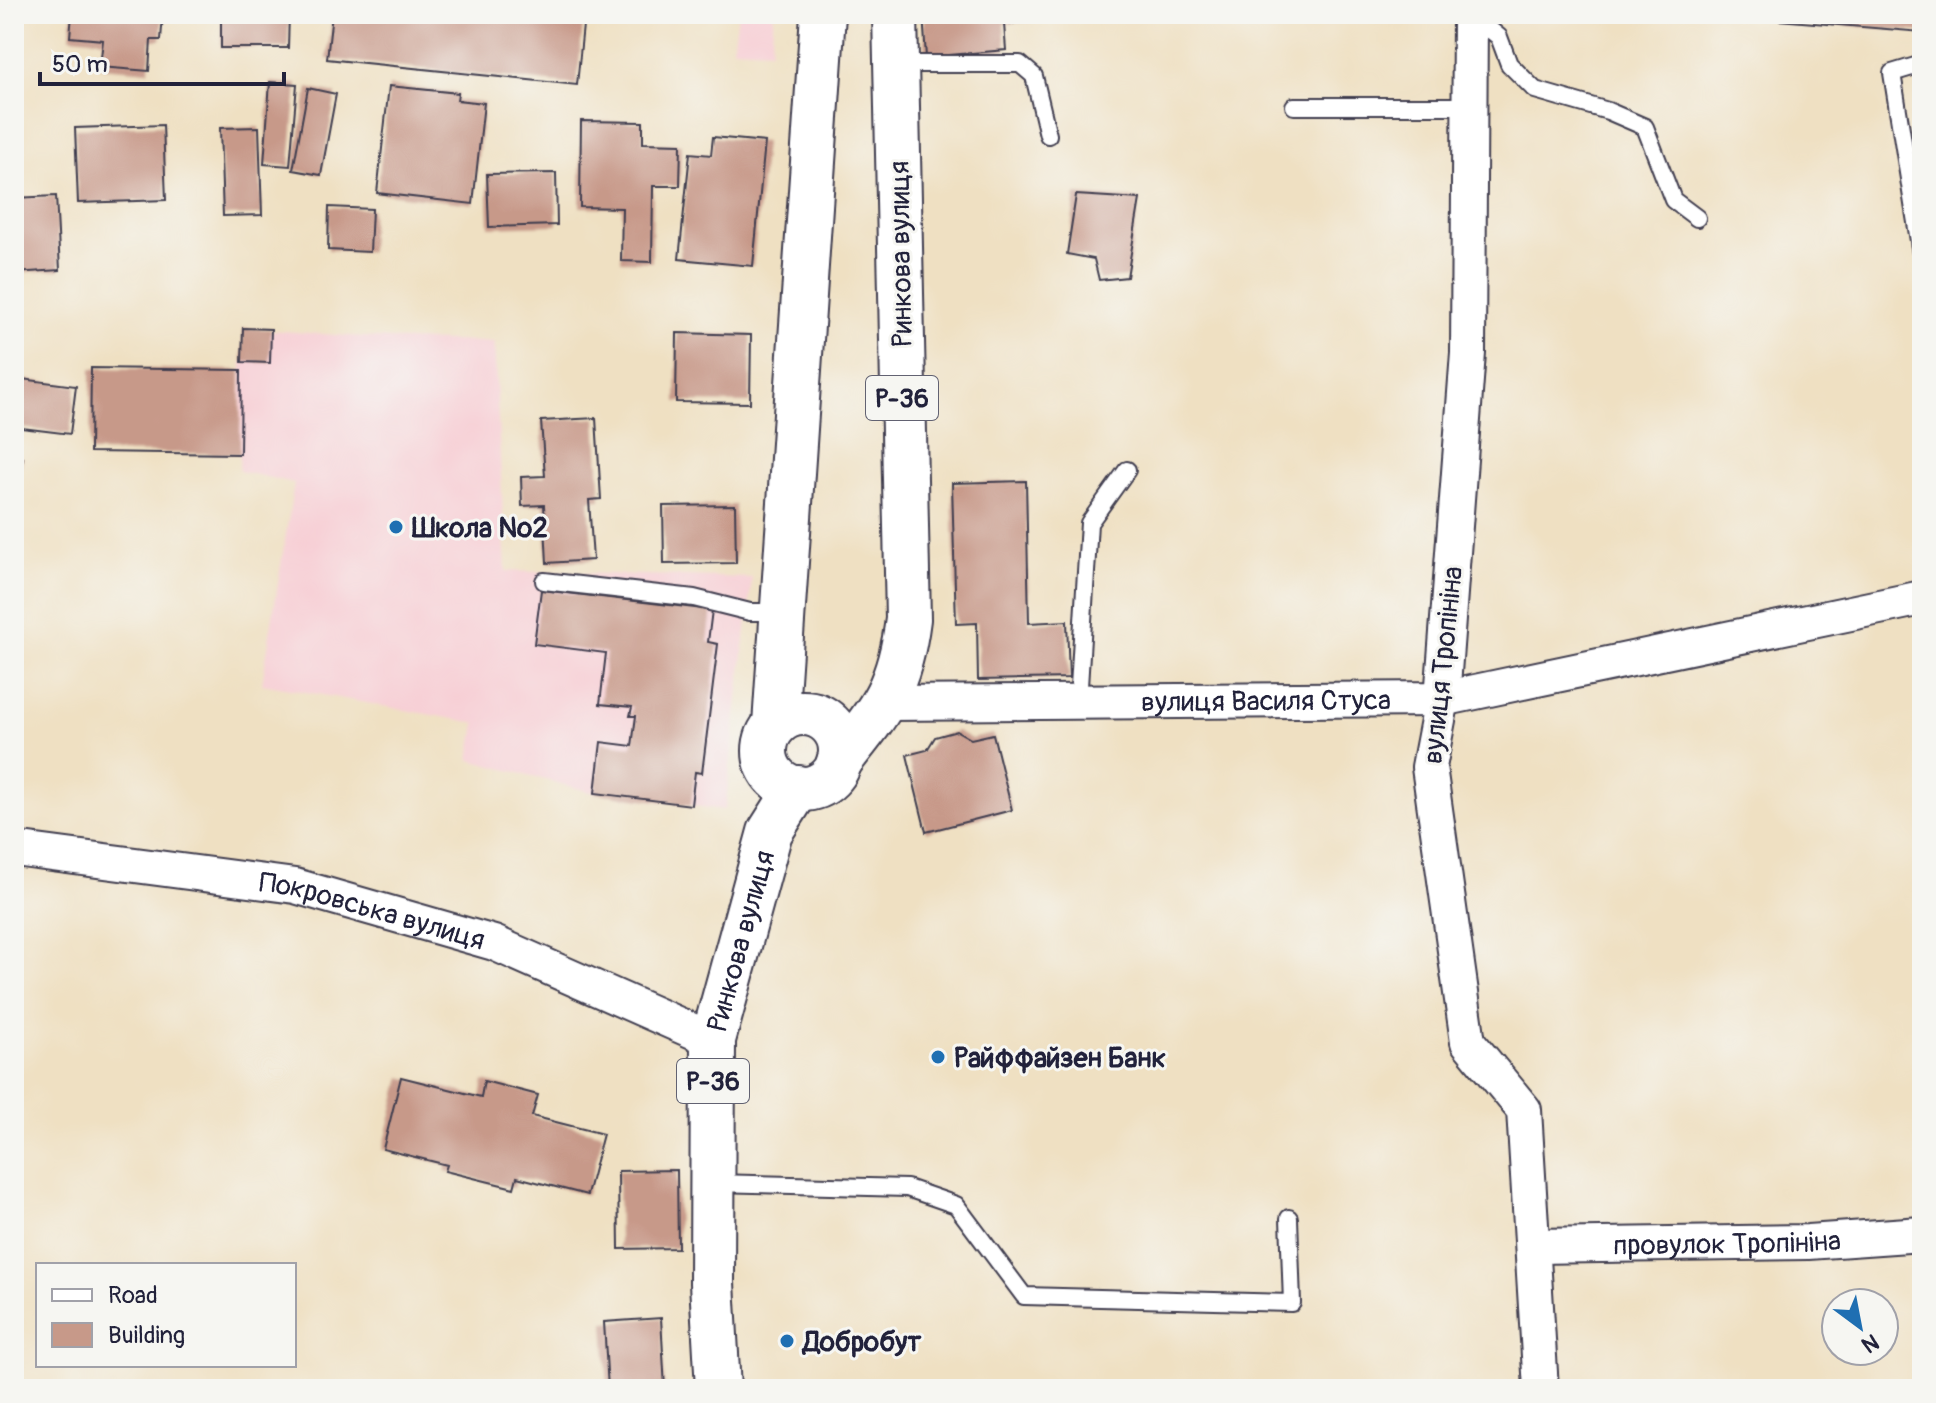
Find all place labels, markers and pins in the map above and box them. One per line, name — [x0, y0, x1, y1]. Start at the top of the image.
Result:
place label: Школа №2 — [411, 511, 548, 546]
marker: Школа №2 — [387, 518, 405, 536]
place label: Райффайзен Банк — [954, 1041, 1166, 1076]
marker: Райффайзен Банк — [929, 1048, 947, 1066]
place label: Добробут — [801, 1325, 922, 1360]
marker: Добробут — [778, 1332, 796, 1350]

